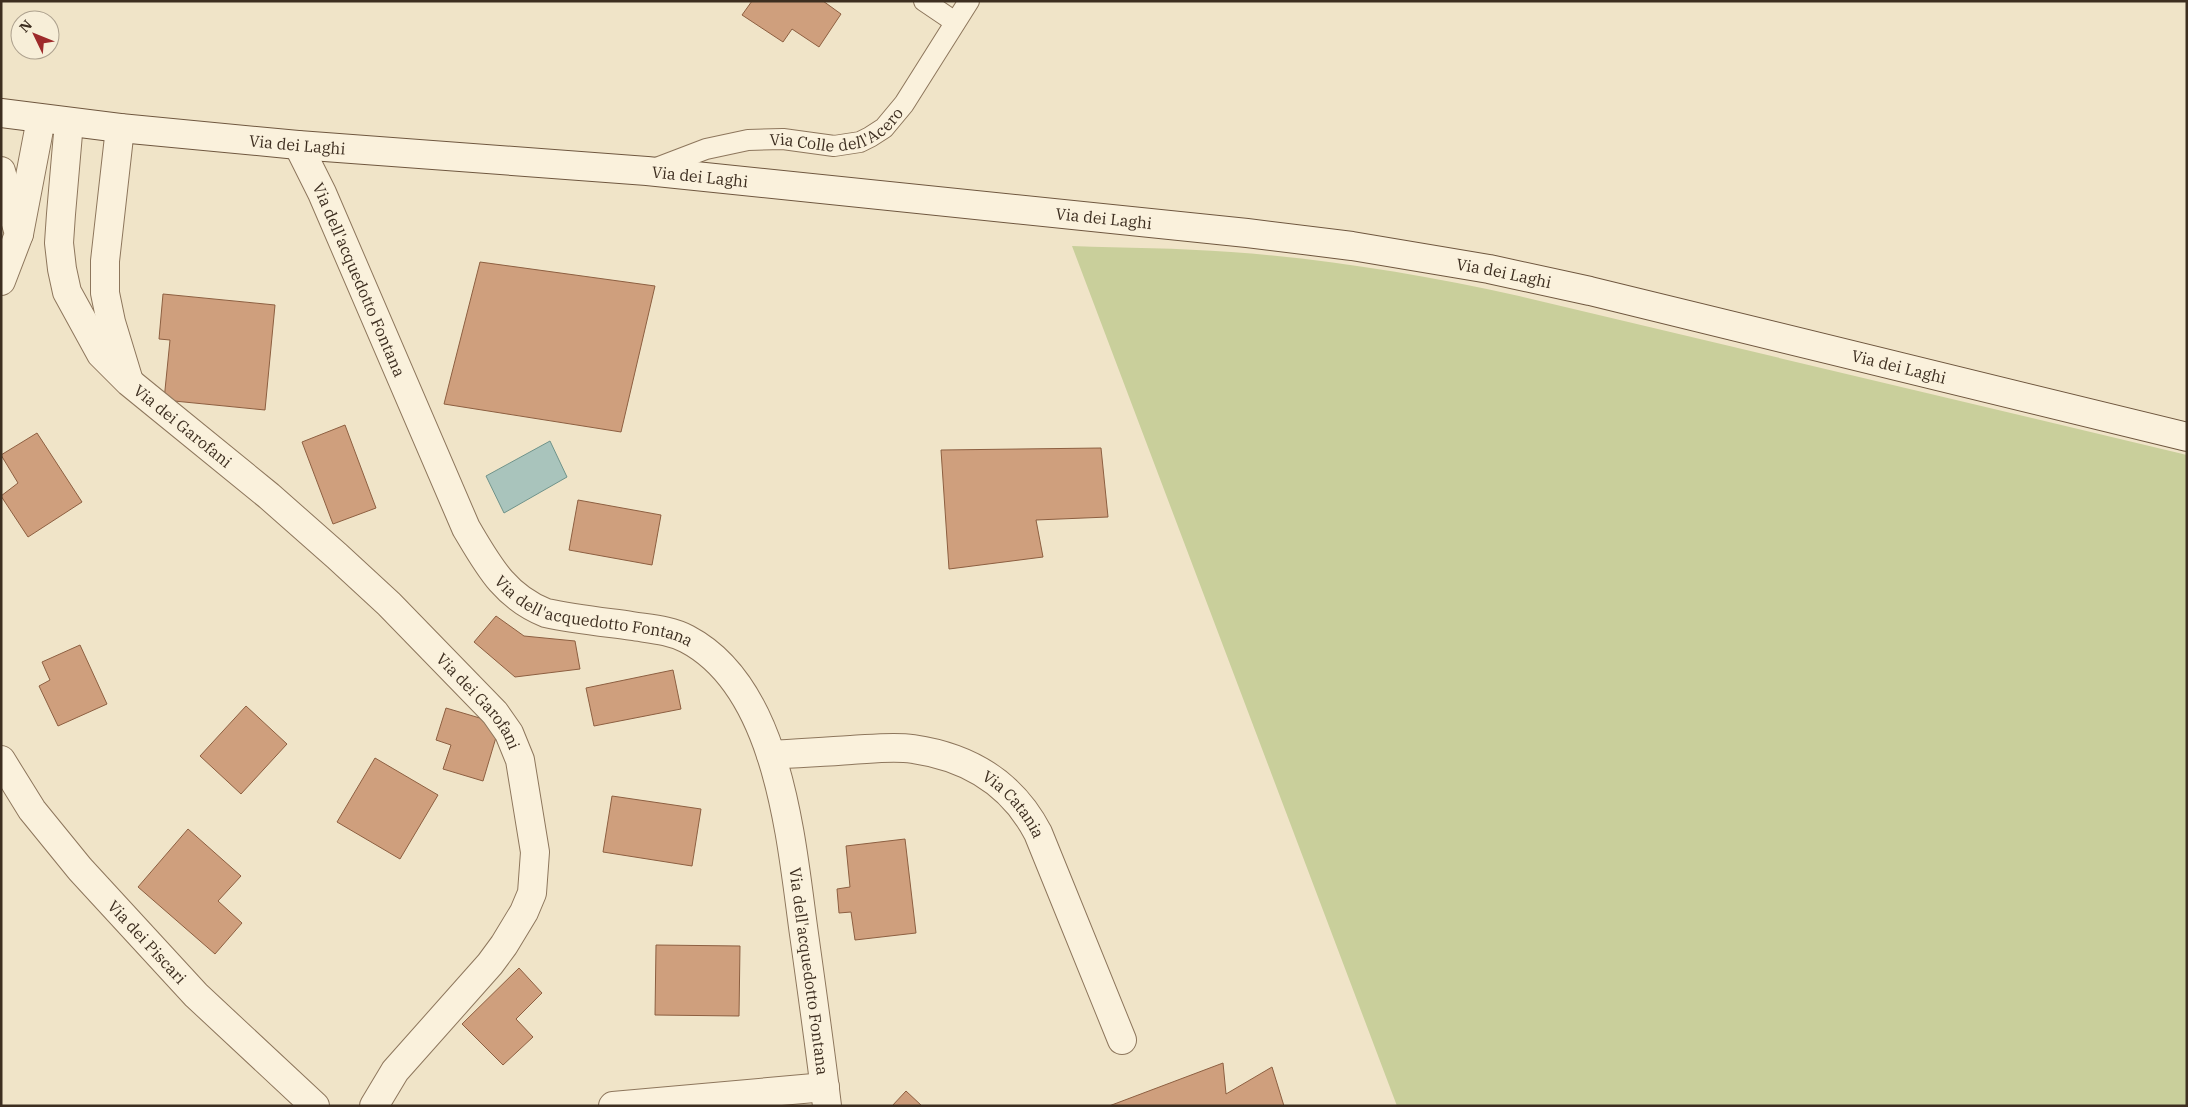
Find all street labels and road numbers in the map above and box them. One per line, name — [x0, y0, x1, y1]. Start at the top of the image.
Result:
street label: Via Colle dell'Acero — [769, 103, 907, 156]
street label: Via dei Laghi — [248, 130, 346, 159]
street label: Via dei Laghi — [651, 162, 749, 191]
street label: Via dell'acquedotto Fontana — [308, 179, 410, 380]
street label: Via dei Laghi — [1055, 203, 1153, 233]
street label: Via dei Laghi — [1455, 254, 1553, 292]
street label: Via dei Laghi — [1849, 345, 1948, 388]
street label: Via dei Garofani — [130, 380, 236, 472]
street label: Via dell'acquedotto Fontana — [490, 571, 697, 650]
street label: Via dei Garofani — [432, 649, 525, 752]
street label: Via Catania — [979, 766, 1049, 841]
street label: Via dell'acquedotto Fontana — [785, 866, 833, 1076]
street label: Via dei Piscari — [104, 896, 191, 988]

